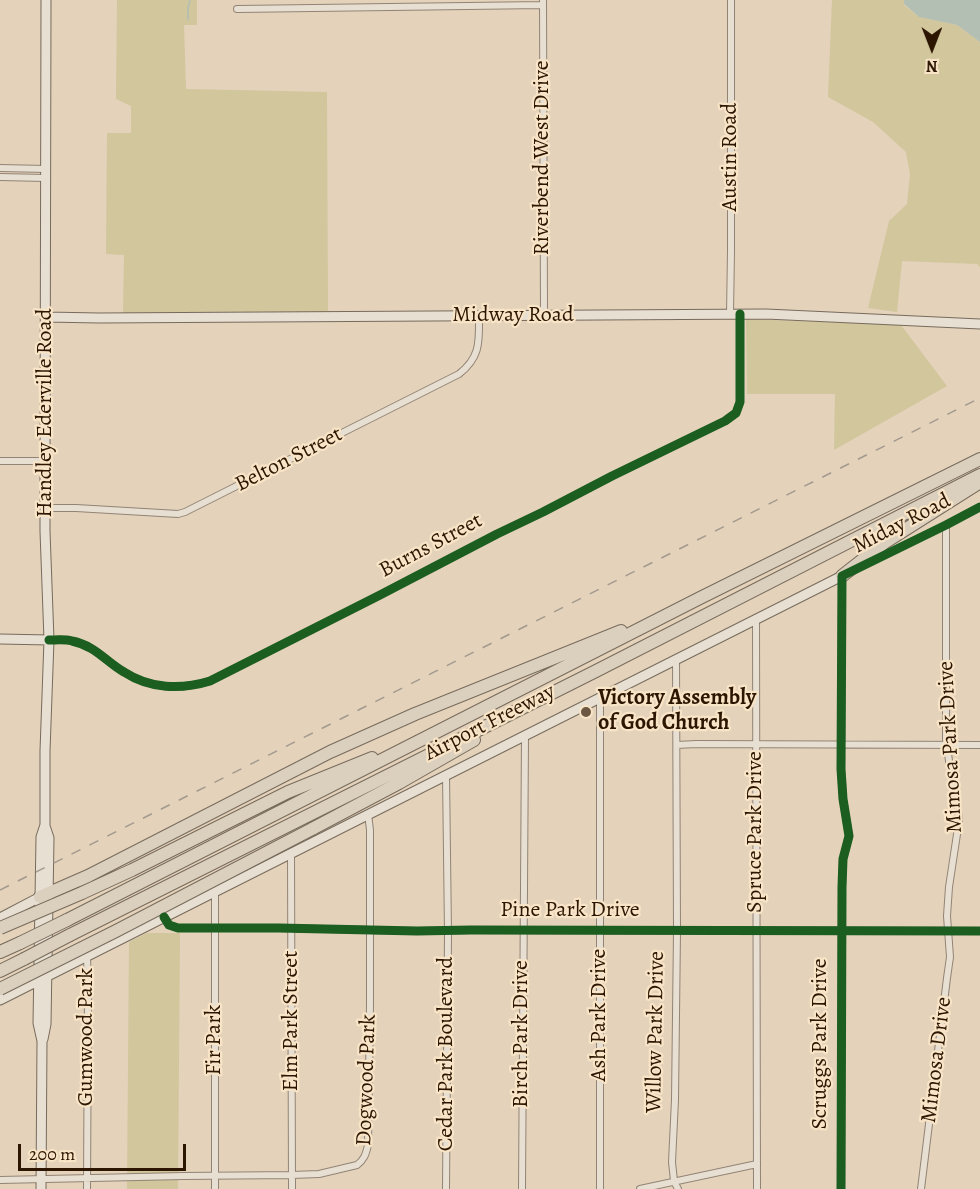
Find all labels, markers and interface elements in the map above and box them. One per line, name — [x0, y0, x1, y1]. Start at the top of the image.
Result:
north arrow — [902, 18, 962, 78]
text: N — [926, 55, 938, 77]
street label: Riverbend West Drive — [530, 61, 556, 255]
street label: Austin Road — [718, 103, 744, 211]
street label: Midway Road — [452, 303, 574, 329]
street label: Handley Ederville Road — [33, 308, 59, 518]
street label: Belton Street — [231, 422, 347, 498]
street label: Miday Road — [849, 488, 955, 560]
street label: Burns Street — [375, 508, 487, 584]
street label: Mimosa Park Drive — [933, 660, 969, 834]
street label: Airport Freeway — [420, 679, 560, 767]
place label: Victory Assembly of God Church — [598, 686, 756, 738]
marker: Victory Assembly of God Church — [579, 705, 593, 719]
street label: Spruce Park Drive — [743, 751, 769, 913]
street label: Pine Park Drive — [500, 898, 640, 924]
street label: Ash Park Drive — [587, 949, 613, 1081]
street label: Elm Park Street — [279, 951, 305, 1091]
street label: Willow Park Drive — [641, 951, 671, 1113]
street label: Cedar Park Boulevard — [434, 957, 460, 1151]
street label: Scruggs Park Drive — [808, 958, 834, 1130]
street label: Birch Park Drive — [509, 960, 535, 1108]
street label: Gumwood Park — [74, 968, 100, 1106]
street label: Mimosa Drive — [916, 996, 958, 1124]
street label: Fir Park — [202, 1004, 228, 1076]
street label: Dogwood Park — [352, 1014, 382, 1146]
scale bar — [21, 1132, 189, 1170]
text: 200 m — [29, 1142, 75, 1166]

